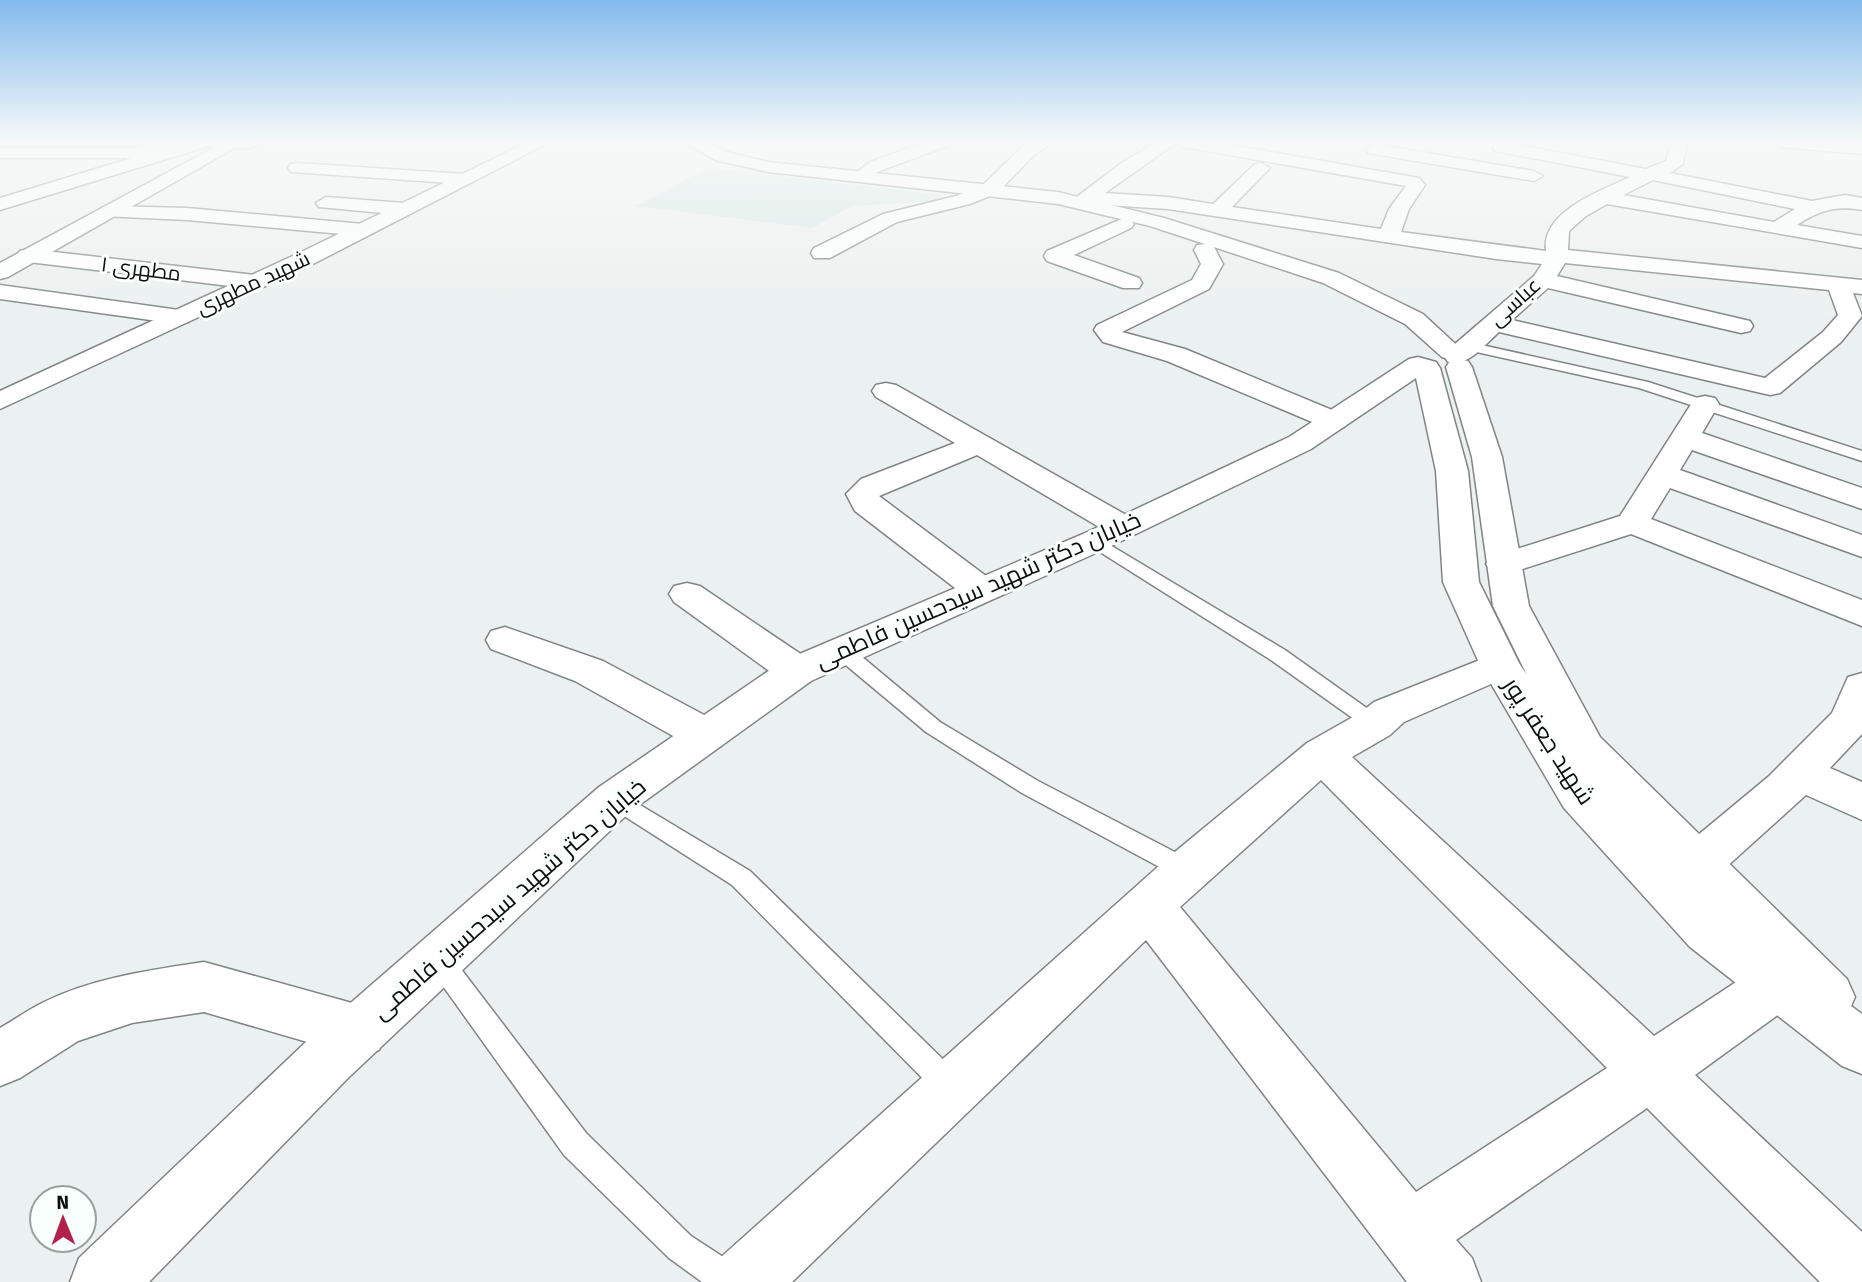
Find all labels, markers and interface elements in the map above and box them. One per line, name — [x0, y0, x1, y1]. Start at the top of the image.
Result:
street label: شهید مطهری — [192, 245, 314, 321]
street label: مطهری ۱ — [100, 251, 182, 287]
street label: عباسی — [1484, 272, 1546, 332]
street label: خیابان دکتر شهید سیدحسین فاطمی — [811, 505, 1145, 675]
street label: شهید جعفر پور — [1495, 670, 1601, 811]
street label: خیابان دکتر شهید سیدحسین فاطمی — [367, 773, 651, 1025]
north arrow — [28, 1184, 98, 1254]
text: N — [56, 1191, 69, 1214]

